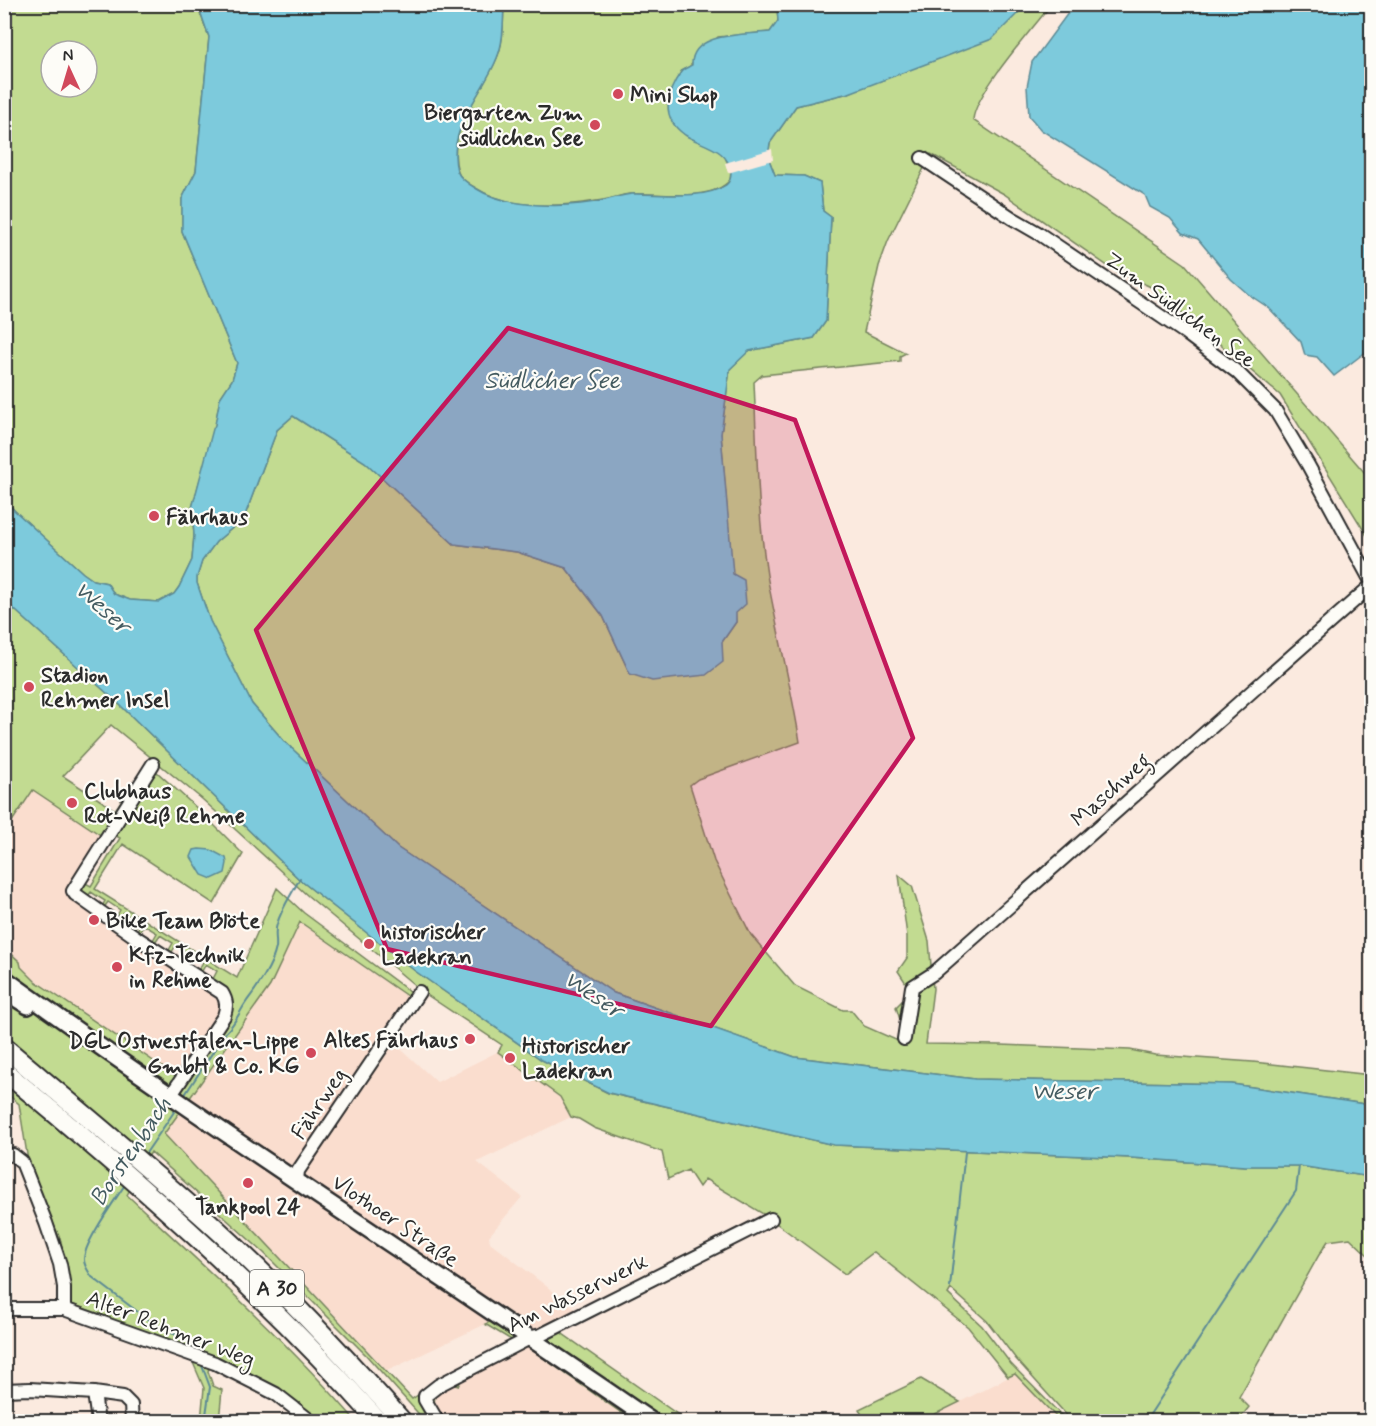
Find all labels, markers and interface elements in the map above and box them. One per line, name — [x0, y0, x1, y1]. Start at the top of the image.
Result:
north arrow — [39, 39, 99, 99]
text: N — [62, 45, 74, 66]
place label: Mini Shop — [630, 82, 718, 110]
marker: Mini Shop — [611, 87, 625, 101]
place label: Biergarten Zum südlichen See — [424, 100, 584, 153]
marker: Biergarten Zum südlichen See — [588, 118, 602, 132]
street label: Zum Südlichen See — [1099, 246, 1261, 375]
water label: Südlicher See — [484, 366, 620, 397]
place label: Fährhaus — [166, 504, 248, 532]
marker: Fährhaus — [147, 509, 161, 523]
water label: Weser — [67, 575, 139, 644]
place label: Stadion Rehmer Insel — [41, 662, 169, 715]
marker: Stadion Rehmer Insel — [22, 680, 36, 694]
street label: Maschweg — [1065, 747, 1159, 836]
place label: Clubhaus Rot-Weiß Rehme — [84, 778, 245, 831]
marker: Clubhaus Rot-Weiß Rehme — [65, 796, 79, 810]
place label: Bike Team Blöte — [106, 908, 260, 936]
marker: Bike Team Blöte — [87, 913, 101, 927]
place label: historischer Ladekran — [381, 919, 487, 972]
marker: historischer Ladekran — [362, 937, 376, 951]
place label: Kfz-Technik in Rehme — [129, 942, 245, 995]
marker: Kfz-Technik in Rehme — [110, 960, 124, 974]
water label: Weser — [557, 964, 632, 1028]
place label: Altes Fährhaus — [323, 1027, 458, 1055]
place label: DGL Ostwestfalen-Lippe GmbH & Co. KG — [68, 1028, 299, 1081]
marker: Altes Fährhaus — [463, 1032, 477, 1046]
place label: Historischer Ladekran — [522, 1033, 631, 1086]
marker: DGL Ostwestfalen-Lippe GmbH & Co. KG — [304, 1046, 318, 1060]
marker: Historischer Ladekran — [503, 1051, 517, 1065]
street label: Fährweg — [285, 1063, 355, 1146]
water label: Weser — [1031, 1077, 1100, 1108]
water label: Borstenbach — [83, 1091, 179, 1212]
street label: Vlothoer Straße — [326, 1169, 464, 1275]
marker: Tankpool 24 — [241, 1176, 255, 1190]
place label: Tankpool 24 — [195, 1194, 301, 1222]
street label: Am Wasserwerk — [503, 1248, 653, 1340]
road number: A 30 — [250, 1270, 304, 1306]
street label: Alter Rehmer Weg — [81, 1285, 259, 1378]

